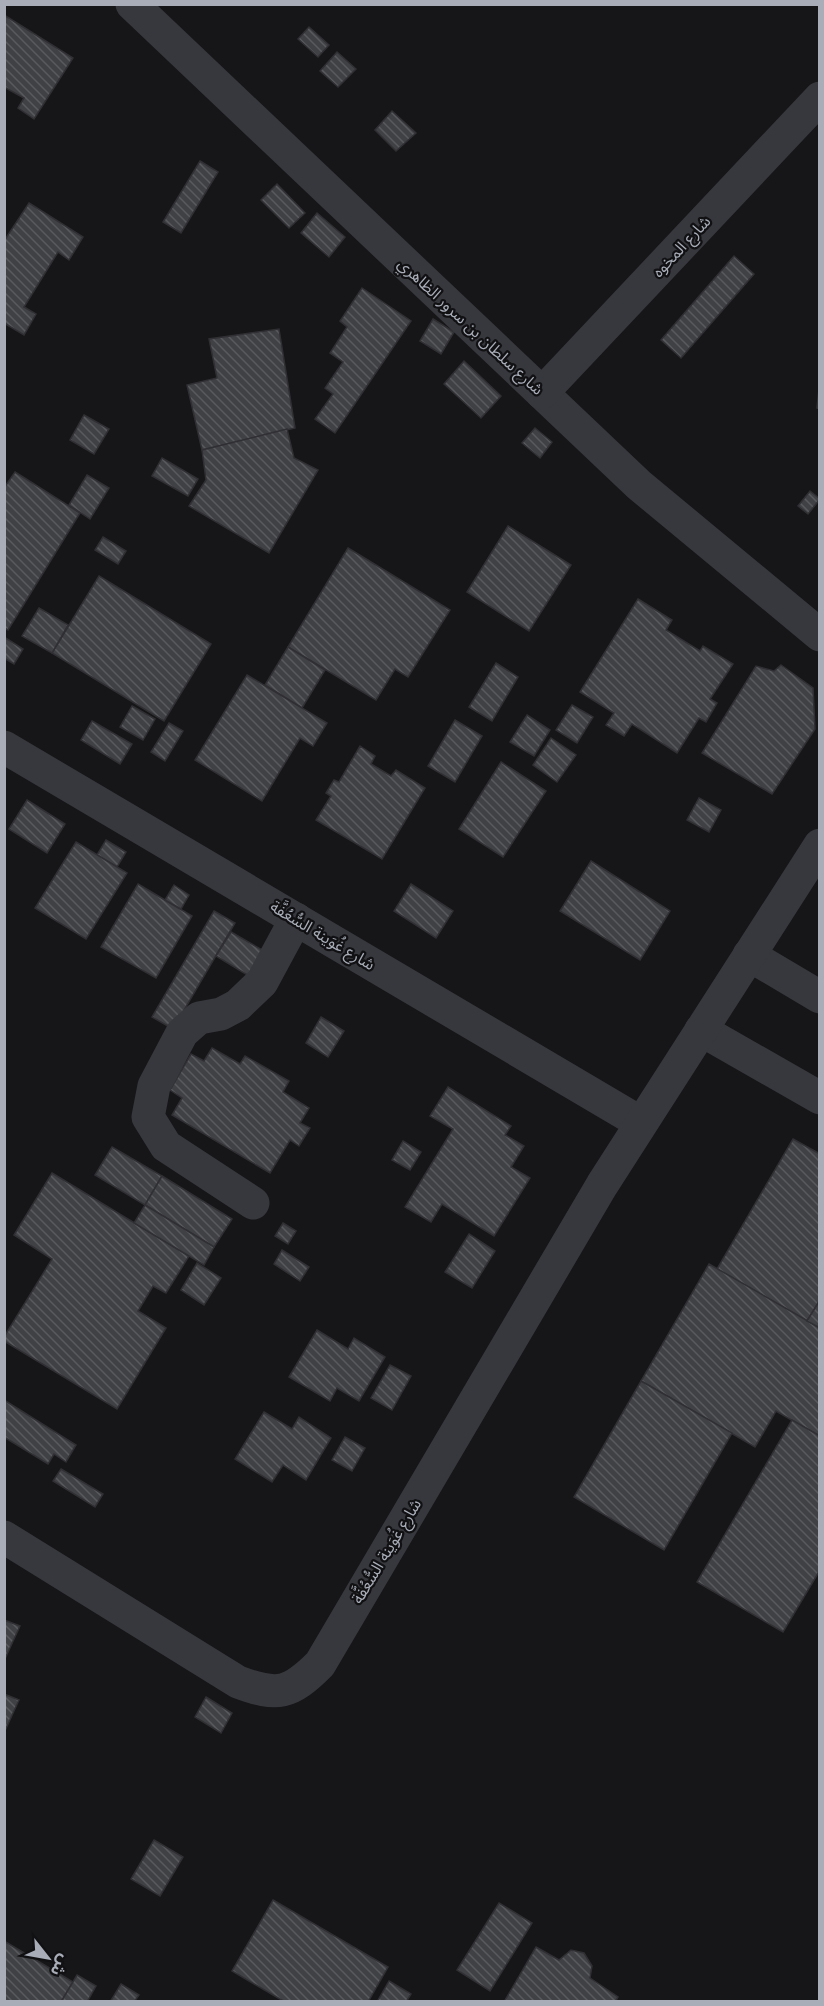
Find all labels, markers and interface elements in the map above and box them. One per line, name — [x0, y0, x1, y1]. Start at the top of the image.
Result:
street label: شارع المخوه — [648, 212, 717, 283]
street label: شارع سلطان بن سرور الظاهري — [392, 254, 547, 401]
street label: شارع غُوَينة السُّعُفَّة — [265, 894, 380, 977]
street label: شارع غُوَينة السُّعُفَّة — [345, 1494, 428, 1609]
north arrow — [18, 1928, 78, 1988]
text: ش — [47, 1951, 74, 1980]

